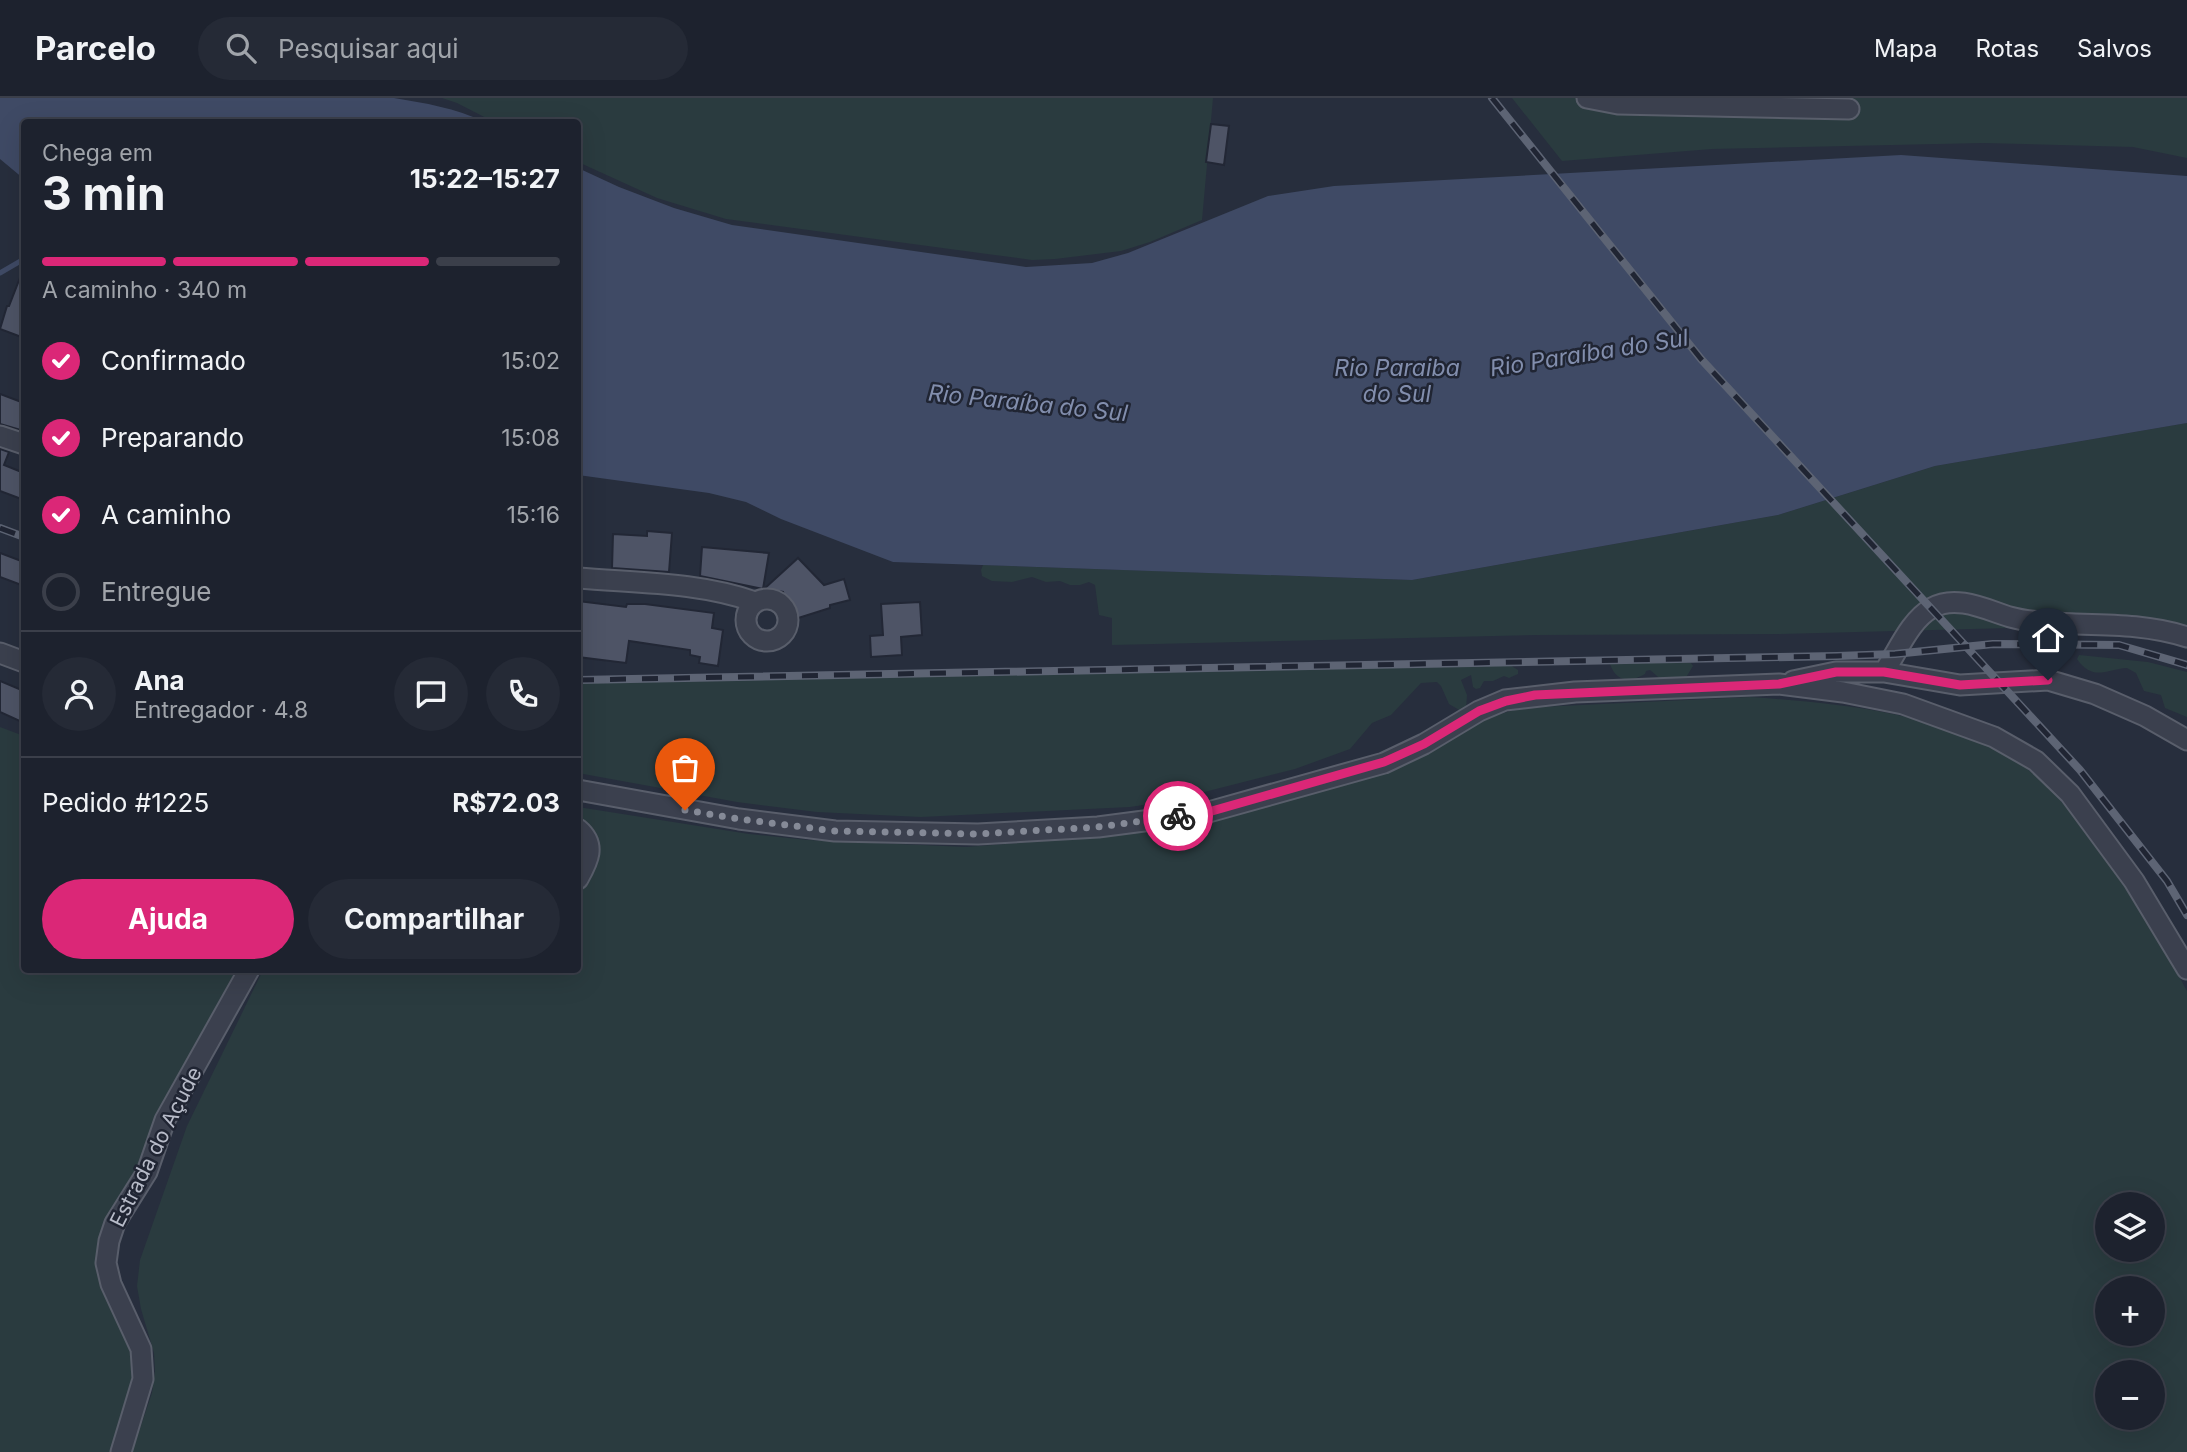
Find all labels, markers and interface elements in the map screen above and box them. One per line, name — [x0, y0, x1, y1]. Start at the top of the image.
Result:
search box — [198, 17, 688, 80]
text: Parcelo — [35, 28, 156, 68]
icon: search — [222, 29, 260, 67]
text: Pesquisar aqui — [278, 33, 459, 64]
text: Mapa — [1874, 34, 1938, 63]
text: Rotas — [1976, 34, 2039, 63]
text: Salvos — [2077, 34, 2152, 63]
text: Chega em — [42, 139, 153, 167]
text: 15:22–15:27 — [410, 163, 560, 194]
text: 3 min — [42, 165, 166, 221]
text: A caminho · 340 m — [42, 276, 247, 304]
water label: Rio Paraíba do Sul — [1488, 323, 1691, 382]
icon: check — [42, 342, 80, 380]
text: Confirmado — [101, 345, 246, 376]
text: 15:02 — [502, 347, 560, 375]
water label: Rio Paraiba do Sul — [1334, 354, 1460, 408]
water label: Rio Paraíba do Sul — [927, 379, 1129, 427]
icon: check — [42, 419, 80, 457]
text: Preparando — [101, 422, 244, 453]
text: 15:08 — [501, 424, 560, 452]
icon: check — [42, 496, 80, 534]
text: A caminho — [101, 499, 231, 530]
text: 15:16 — [506, 501, 560, 529]
text: Entregue — [101, 576, 212, 607]
pin — [2018, 608, 2078, 680]
icon: home — [2029, 619, 2067, 657]
button: person — [42, 657, 116, 731]
button: chat — [394, 657, 468, 731]
button: phone — [486, 657, 560, 731]
text: Ana — [134, 665, 185, 696]
text: Entregador · 4.8 — [134, 696, 308, 724]
pin — [655, 738, 715, 810]
icon: bag — [666, 749, 704, 787]
courier — [1143, 781, 1213, 851]
text: Pedido #1225 — [42, 787, 209, 818]
text: R$72.03 — [452, 787, 560, 818]
icon: bike — [1159, 797, 1197, 835]
button: Ajuda — [42, 879, 294, 959]
button: Compartilhar — [308, 879, 560, 959]
street label: Estrada do Açude — [104, 1063, 207, 1231]
map controls — [2095, 1192, 2165, 1430]
button: layers — [2095, 1192, 2165, 1262]
button: + — [2095, 1276, 2165, 1346]
button: − — [2095, 1360, 2165, 1430]

